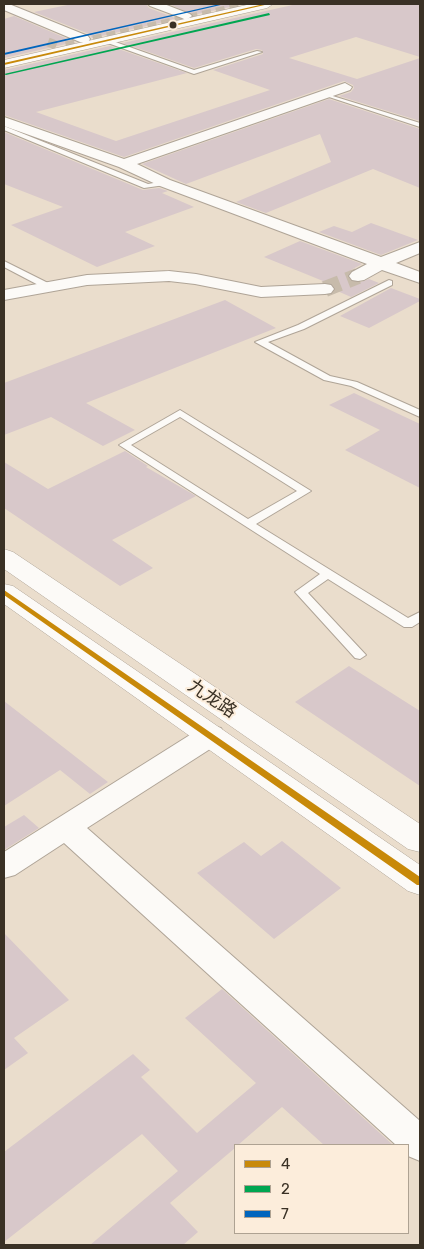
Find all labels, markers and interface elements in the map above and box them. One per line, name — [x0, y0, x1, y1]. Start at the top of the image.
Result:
unlabelled marker — [168, 20, 178, 30]
street label: 九龙路 — [184, 675, 240, 723]
legend — [234, 1144, 409, 1234]
text: 4 — [281, 1155, 290, 1173]
text: 2 — [281, 1180, 290, 1198]
text: 7 — [281, 1205, 289, 1223]

